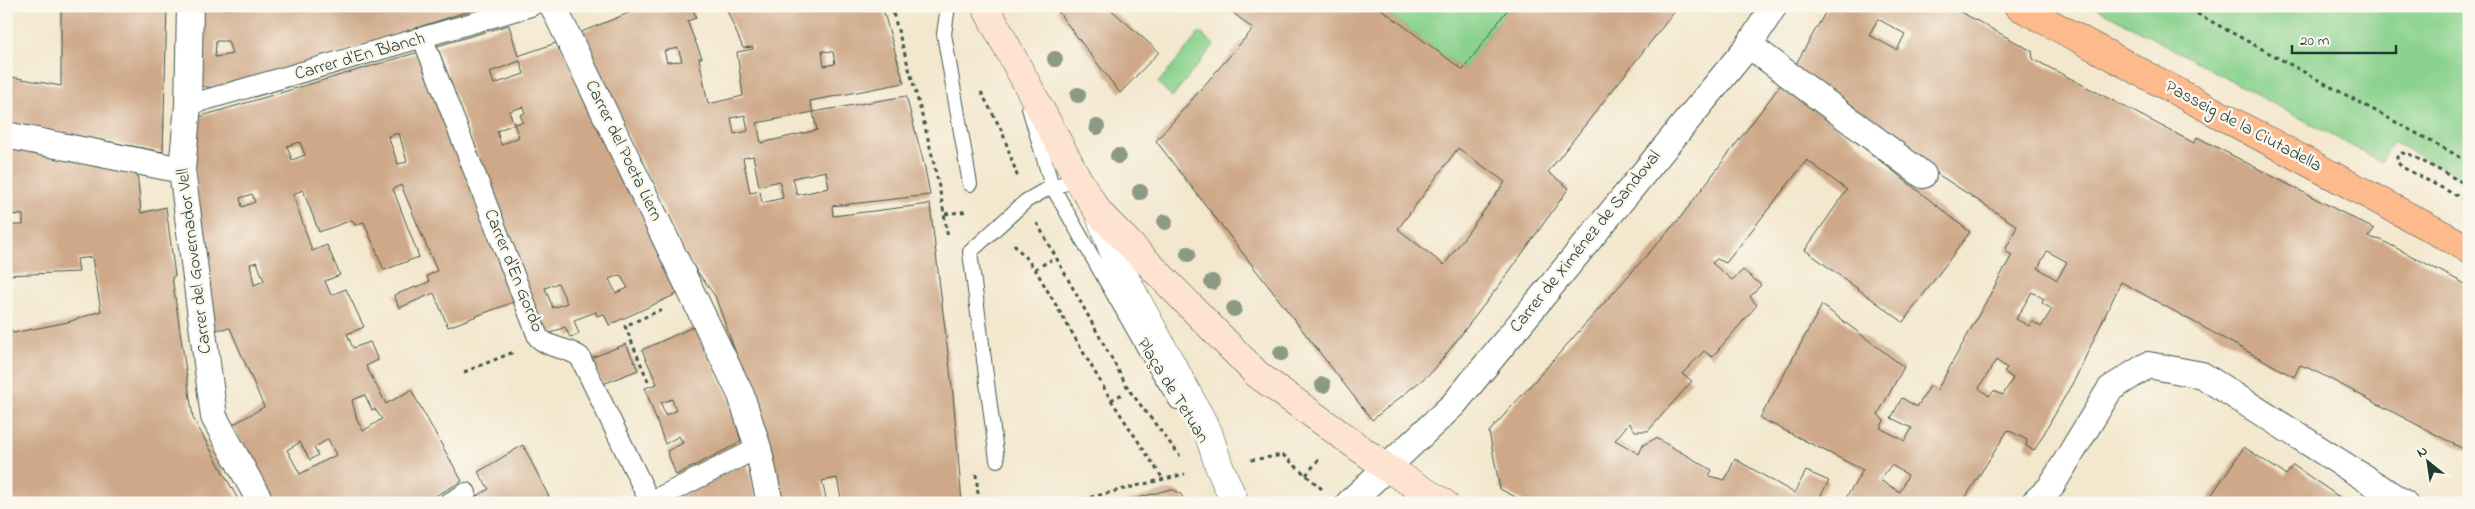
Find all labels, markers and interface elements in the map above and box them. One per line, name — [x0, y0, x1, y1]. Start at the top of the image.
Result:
scale bar — [2292, 22, 2396, 54]
street label: Carrer d'En Blanch — [292, 26, 428, 88]
text: 20 m — [2300, 30, 2330, 52]
street label: Passeig de la Ciutadella — [2159, 75, 2326, 180]
street label: Carrer del Poeta Liern — [578, 76, 669, 226]
street label: Carrer de Ximénez de Sandoval — [1504, 145, 1668, 339]
street label: Carrer del Governador Vell — [171, 167, 219, 355]
street label: Carrer d'En Gordo — [476, 205, 550, 337]
street label: Plaça de Tetuan — [1129, 333, 1215, 449]
north arrow — [2402, 436, 2452, 486]
text: N — [2413, 441, 2432, 463]

